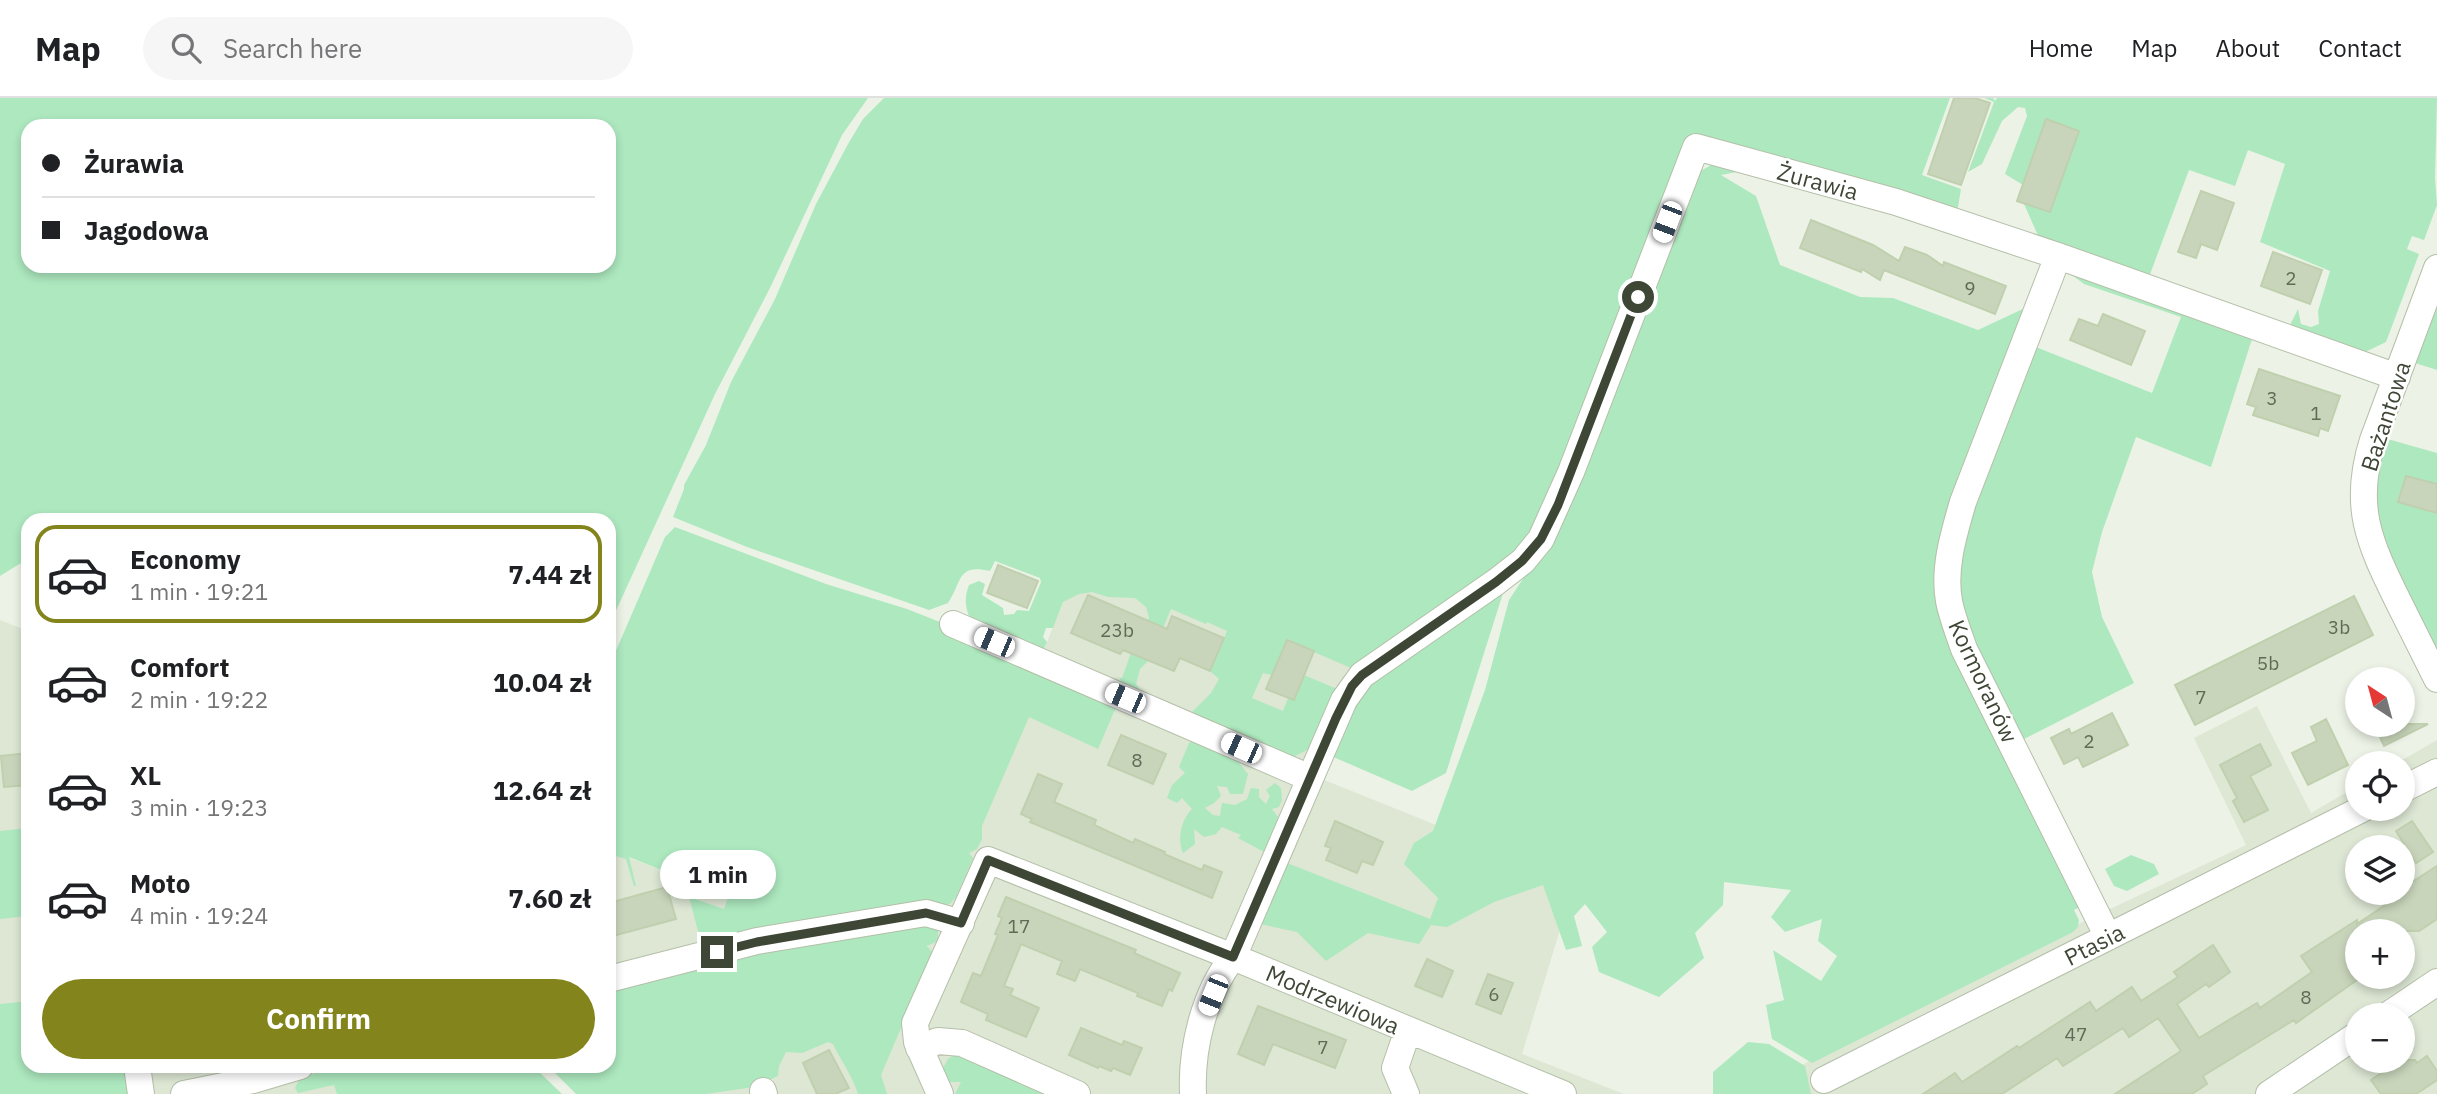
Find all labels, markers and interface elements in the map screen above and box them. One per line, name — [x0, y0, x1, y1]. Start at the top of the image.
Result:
search box — [143, 17, 633, 80]
text: Map — [35, 27, 101, 70]
icon: search — [167, 29, 205, 67]
text: Search here — [223, 31, 362, 65]
text: Home — [2029, 32, 2093, 64]
text: Map — [2131, 32, 2177, 64]
text: About — [2215, 32, 2280, 64]
text: Contact — [2318, 32, 2402, 64]
text: Żurawia — [84, 146, 184, 180]
street label: Żurawia — [1774, 156, 1862, 206]
car — [1650, 199, 1685, 245]
text: Jagodowa — [84, 213, 209, 247]
house number: 2 — [2285, 266, 2297, 290]
house number: 9 — [1964, 276, 1976, 300]
route start — [1622, 281, 1654, 313]
street label: Bażantowa — [2353, 357, 2417, 475]
house number: 3 — [2266, 386, 2278, 410]
house number: 1 — [2310, 401, 2322, 425]
text: Economy — [130, 542, 241, 576]
icon: car — [46, 543, 109, 606]
text: 7.44 zł — [508, 557, 591, 591]
text: 1 min · 19:21 — [130, 576, 268, 606]
street label: Kormoranów — [1942, 615, 2026, 747]
house number: 3b — [2328, 615, 2350, 639]
house number: 23b — [1100, 618, 1134, 642]
car — [971, 624, 1018, 660]
text: Comfort — [130, 650, 229, 684]
icon: car — [46, 651, 109, 714]
house number: 5b — [2257, 651, 2279, 675]
text: 10.04 zł — [493, 665, 591, 699]
north arrow — [2345, 667, 2415, 737]
map controls — [2345, 667, 2415, 1073]
car — [1102, 680, 1149, 716]
text: 2 min · 19:22 — [130, 684, 268, 714]
house number: 7 — [2195, 685, 2207, 709]
house number: 2 — [2083, 729, 2095, 753]
car — [1218, 730, 1265, 766]
house number: 8 — [1131, 748, 1143, 772]
button: locate — [2345, 751, 2415, 821]
text: XL — [130, 758, 161, 792]
icon: car — [46, 759, 109, 822]
text: 12.64 zł — [493, 773, 591, 807]
text: 3 min · 19:23 — [130, 792, 268, 822]
button: layers — [2345, 835, 2415, 905]
callout: 1 min — [659, 850, 775, 900]
text: 1 min — [688, 859, 748, 889]
text: Moto — [130, 866, 190, 900]
icon: car — [46, 867, 109, 930]
text: 7.60 zł — [508, 881, 591, 915]
text: 4 min · 19:24 — [130, 900, 268, 930]
house number: 17 — [1008, 914, 1030, 938]
street label: Ptasia — [2059, 916, 2129, 972]
button: + — [2345, 919, 2415, 989]
route end — [701, 936, 733, 968]
street label: Modrzewiowa — [1262, 957, 1404, 1041]
car — [1196, 972, 1231, 1018]
button: Confirm — [42, 979, 595, 1059]
house number: 6 — [1488, 982, 1500, 1006]
house number: 8 — [2300, 985, 2312, 1009]
button: − — [2345, 1003, 2415, 1073]
house number: 47 — [2065, 1022, 2087, 1046]
house number: 7 — [1317, 1035, 1329, 1059]

